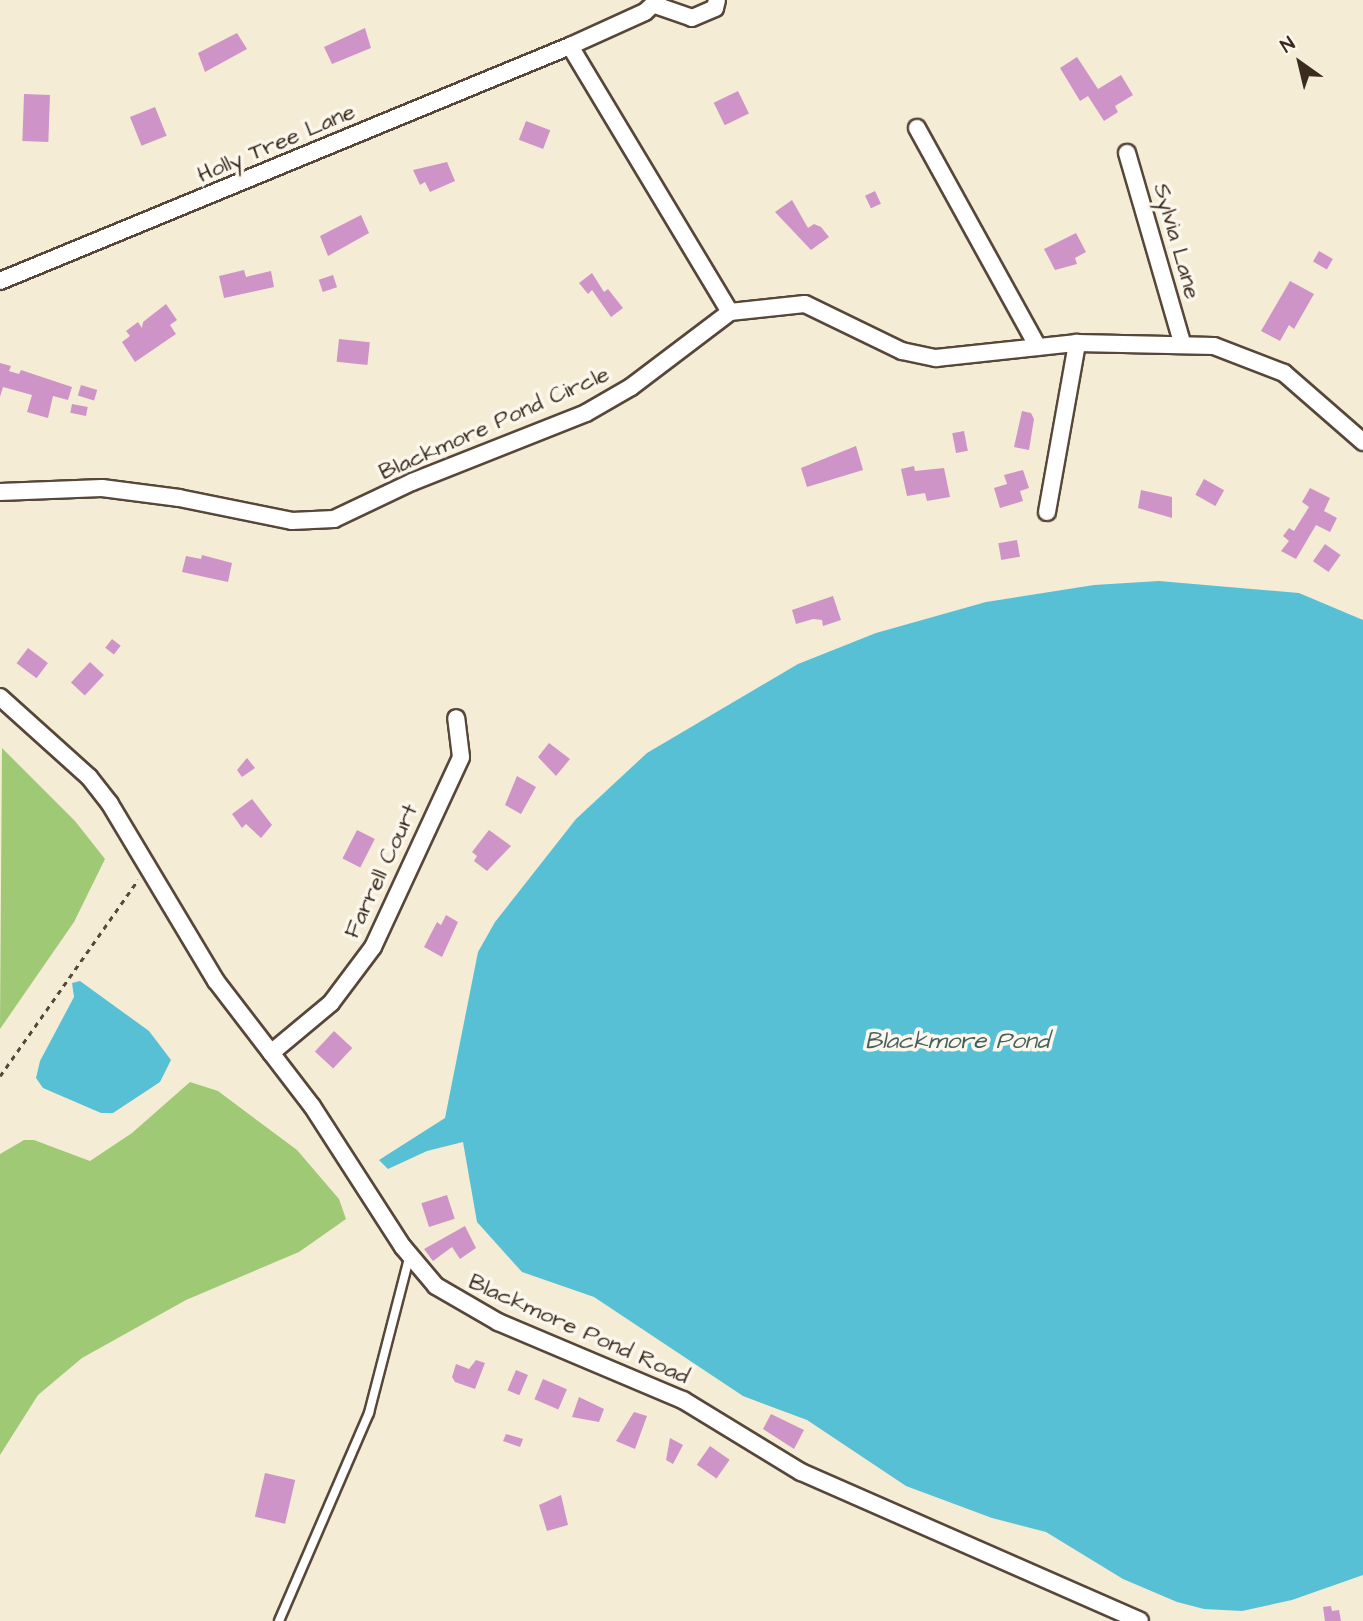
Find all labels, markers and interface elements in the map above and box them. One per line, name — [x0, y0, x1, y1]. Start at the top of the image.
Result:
north arrow — [1265, 28, 1335, 98]
text: N — [1275, 31, 1300, 60]
street label: Holly Tree Lane — [193, 97, 359, 189]
street label: Sylvia Lane — [1147, 180, 1207, 302]
street label: Blackmore Pond Circle — [375, 360, 613, 486]
street label: Farrell Court — [338, 800, 424, 942]
water label: Blackmore Pond — [865, 1028, 1049, 1056]
street label: Blackmore Pond Road — [464, 1268, 694, 1390]

